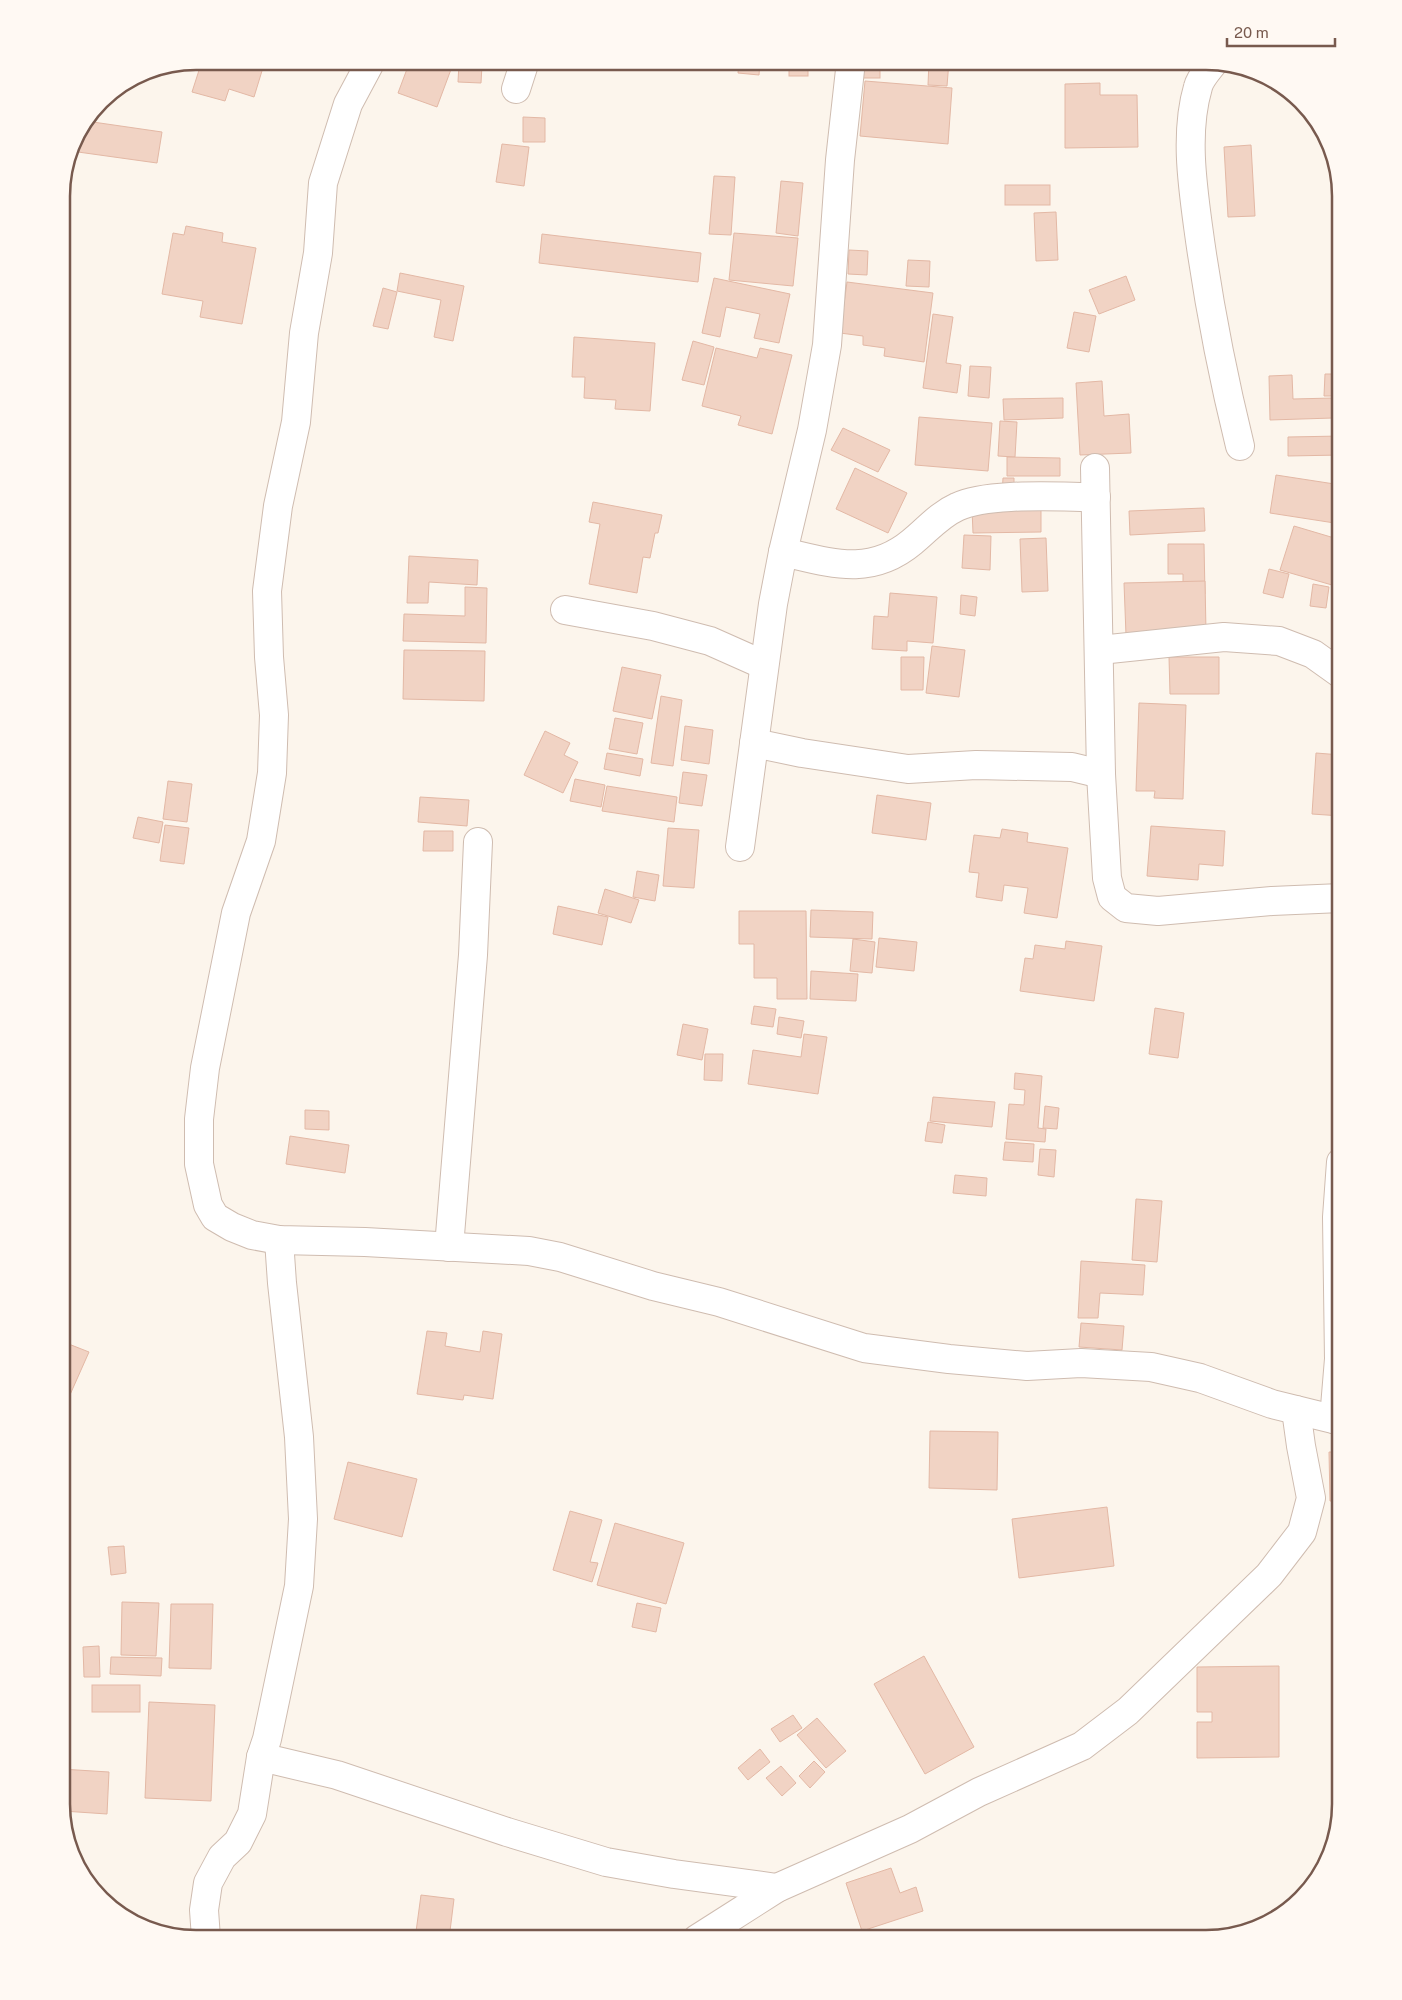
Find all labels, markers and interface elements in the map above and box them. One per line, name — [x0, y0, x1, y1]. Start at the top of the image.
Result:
scale bar — [1227, 15, 1334, 47]
text: 20 m — [1234, 24, 1269, 41]

